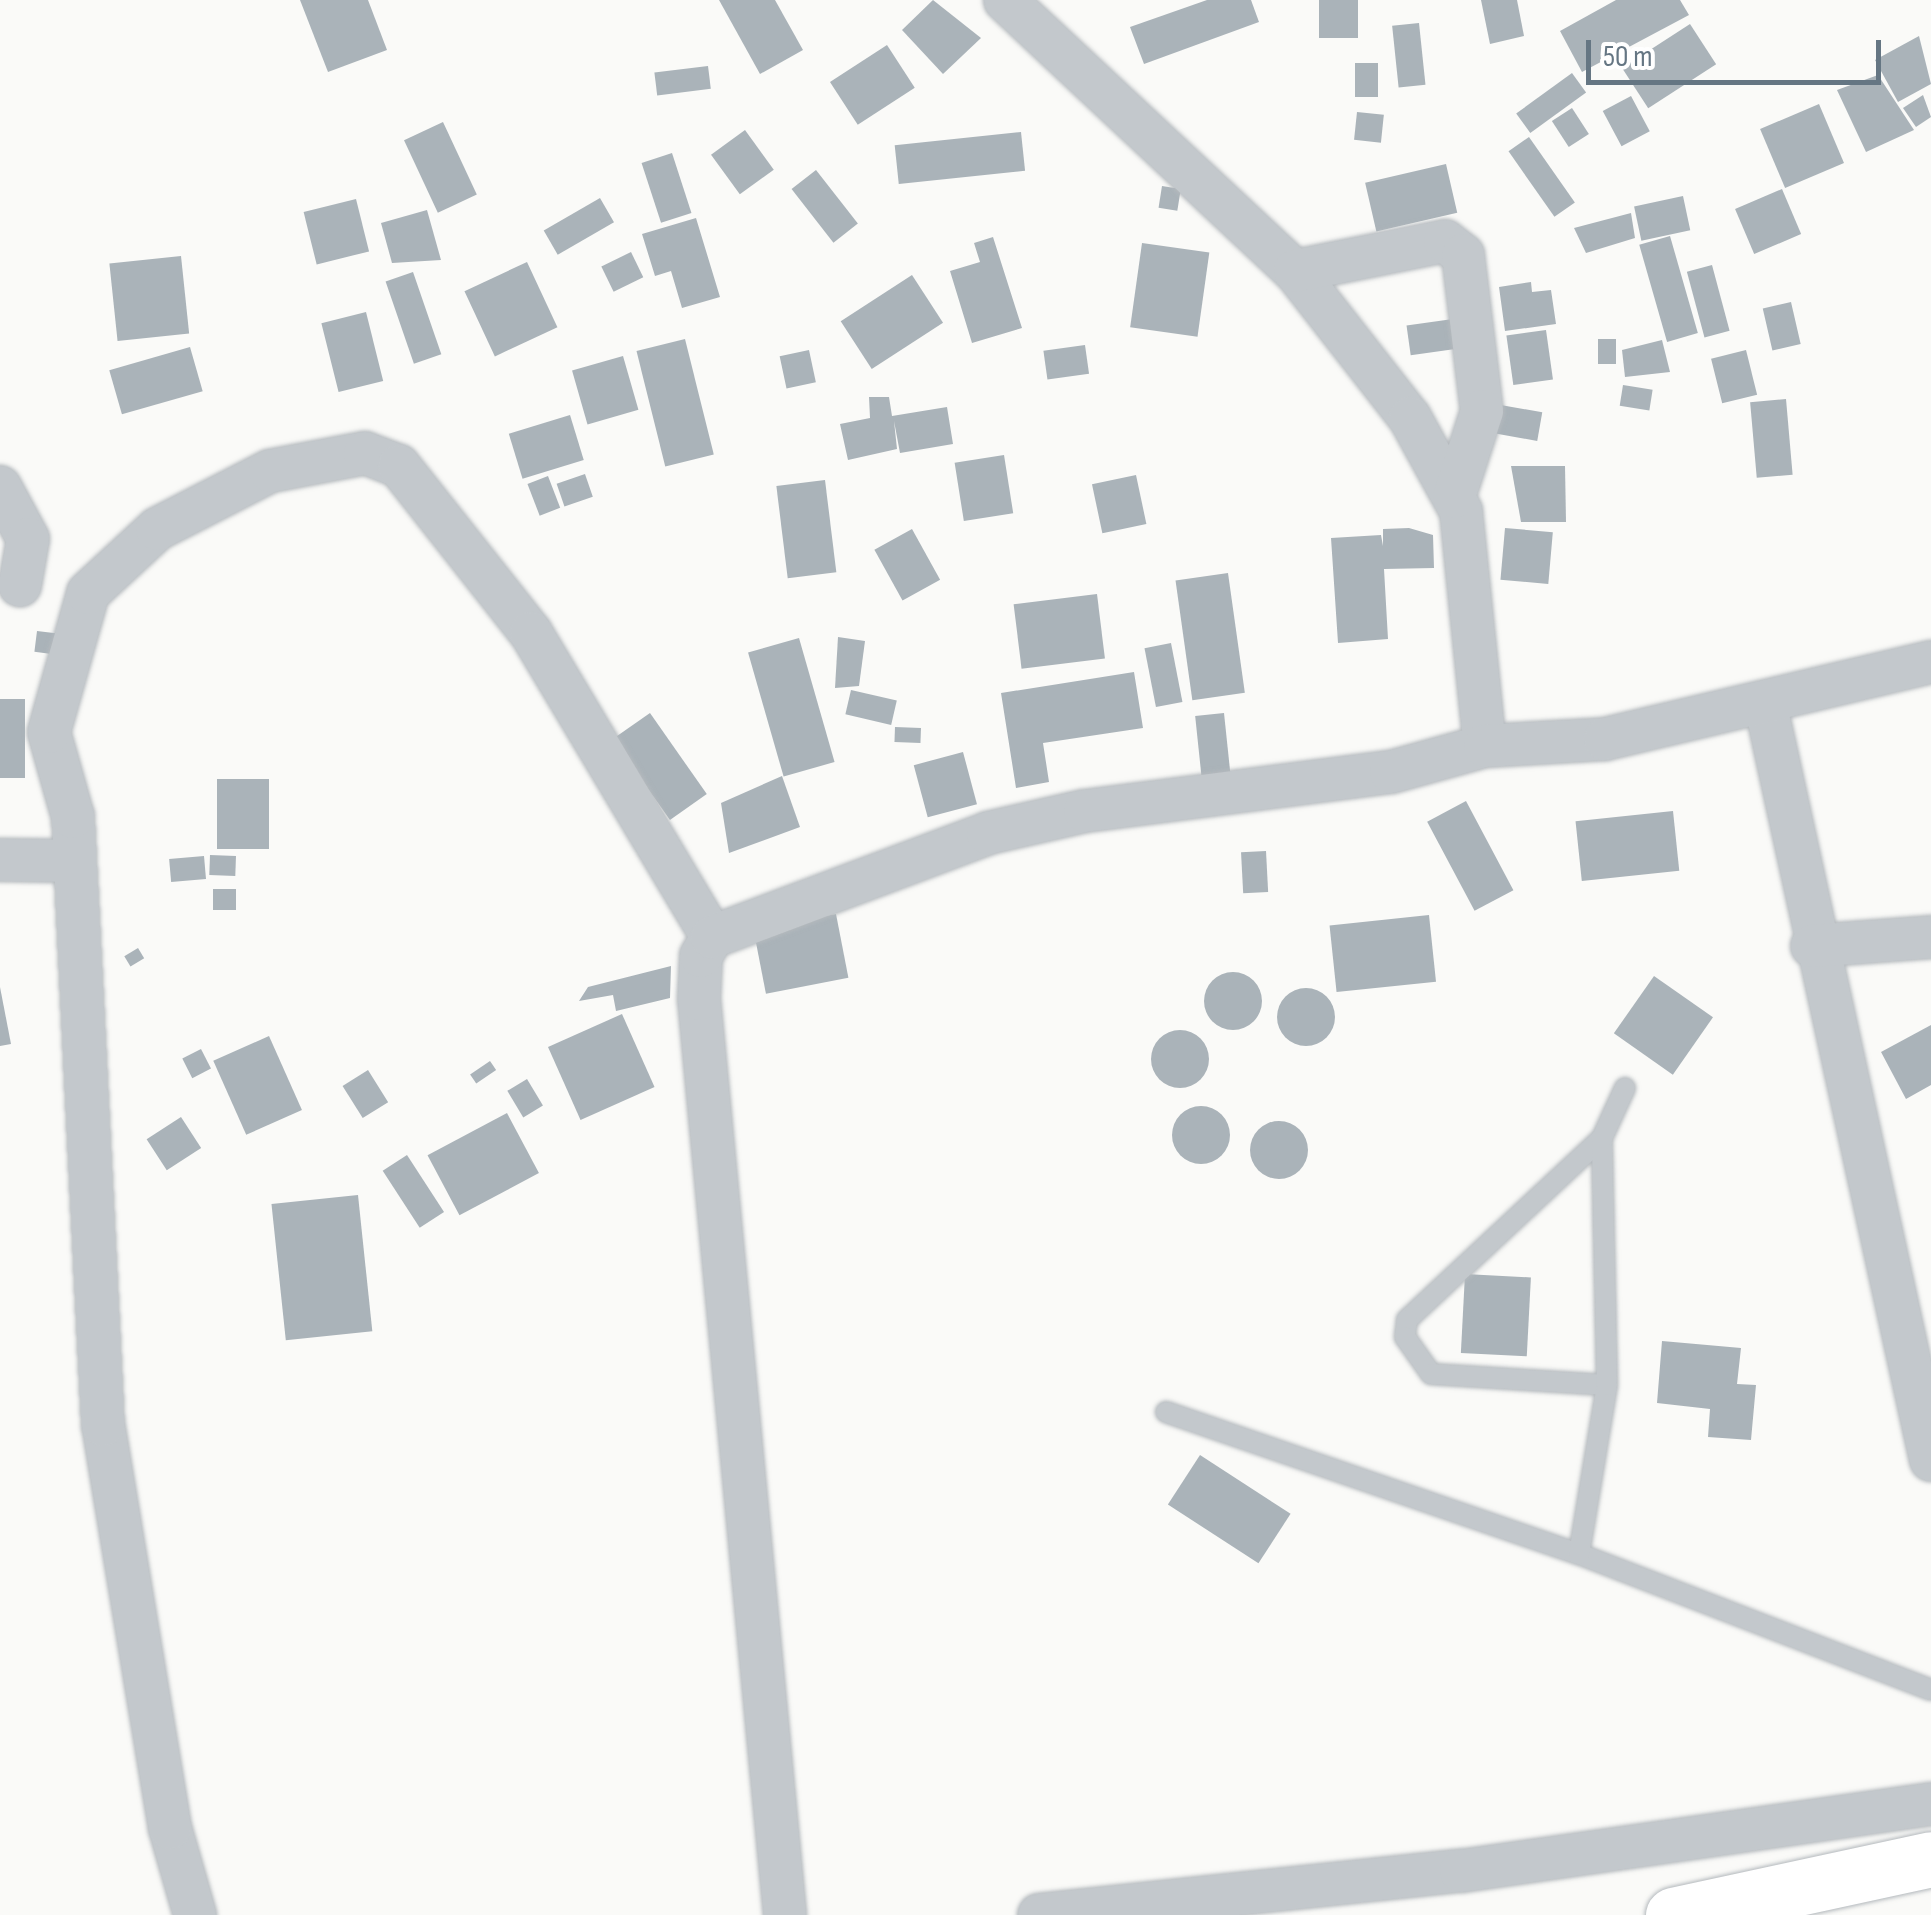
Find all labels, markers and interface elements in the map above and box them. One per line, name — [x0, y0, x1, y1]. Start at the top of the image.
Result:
scale bar — [1591, 20, 1886, 82]
text: 50 m — [1603, 39, 1652, 75]

